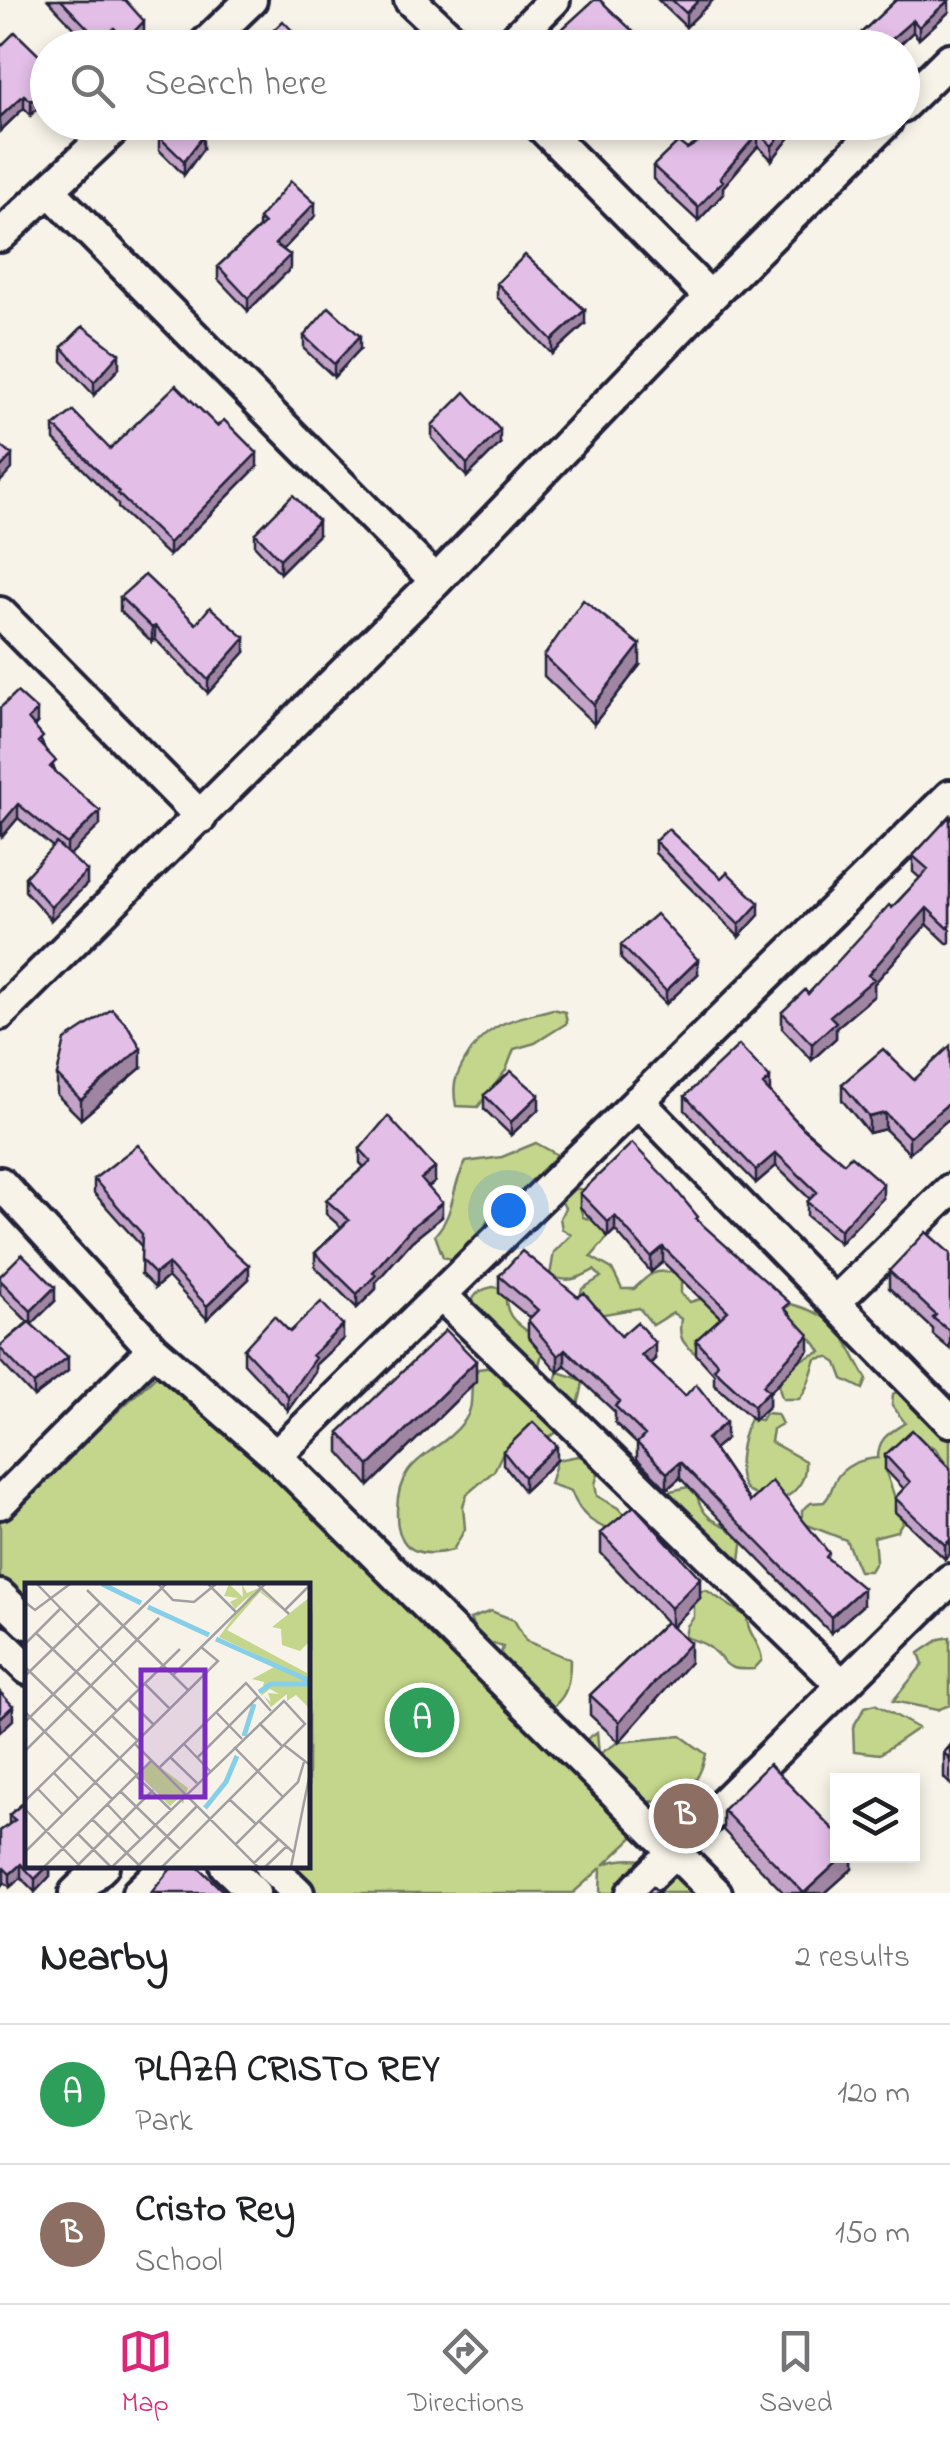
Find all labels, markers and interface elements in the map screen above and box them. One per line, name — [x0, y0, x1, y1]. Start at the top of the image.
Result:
search box — [30, 30, 920, 140]
text: Search here — [145, 57, 327, 113]
icon: search — [65, 58, 120, 113]
your location — [483, 1185, 534, 1236]
inset map — [25, 1583, 310, 1868]
pin: A — [390, 1682, 454, 1758]
map controls — [830, 1773, 920, 1863]
button: layers — [830, 1773, 920, 1863]
pin: B — [654, 1778, 718, 1854]
text: Nearby — [40, 1928, 168, 1989]
text: 2 results — [795, 1935, 910, 1982]
text: PLAZA CRISTO REY — [135, 2043, 440, 2099]
text: A — [63, 2071, 82, 2118]
text: 120 m — [837, 2071, 910, 2118]
text: Park — [135, 2099, 193, 2146]
text: Cristo Rey — [135, 2183, 295, 2239]
text: B — [62, 2211, 83, 2258]
text: 150 m — [835, 2211, 910, 2258]
text: School — [135, 2239, 223, 2286]
tab: Map — [118, 2324, 173, 2425]
tab: Directions — [408, 2324, 524, 2425]
tab: Saved — [759, 2324, 832, 2425]

